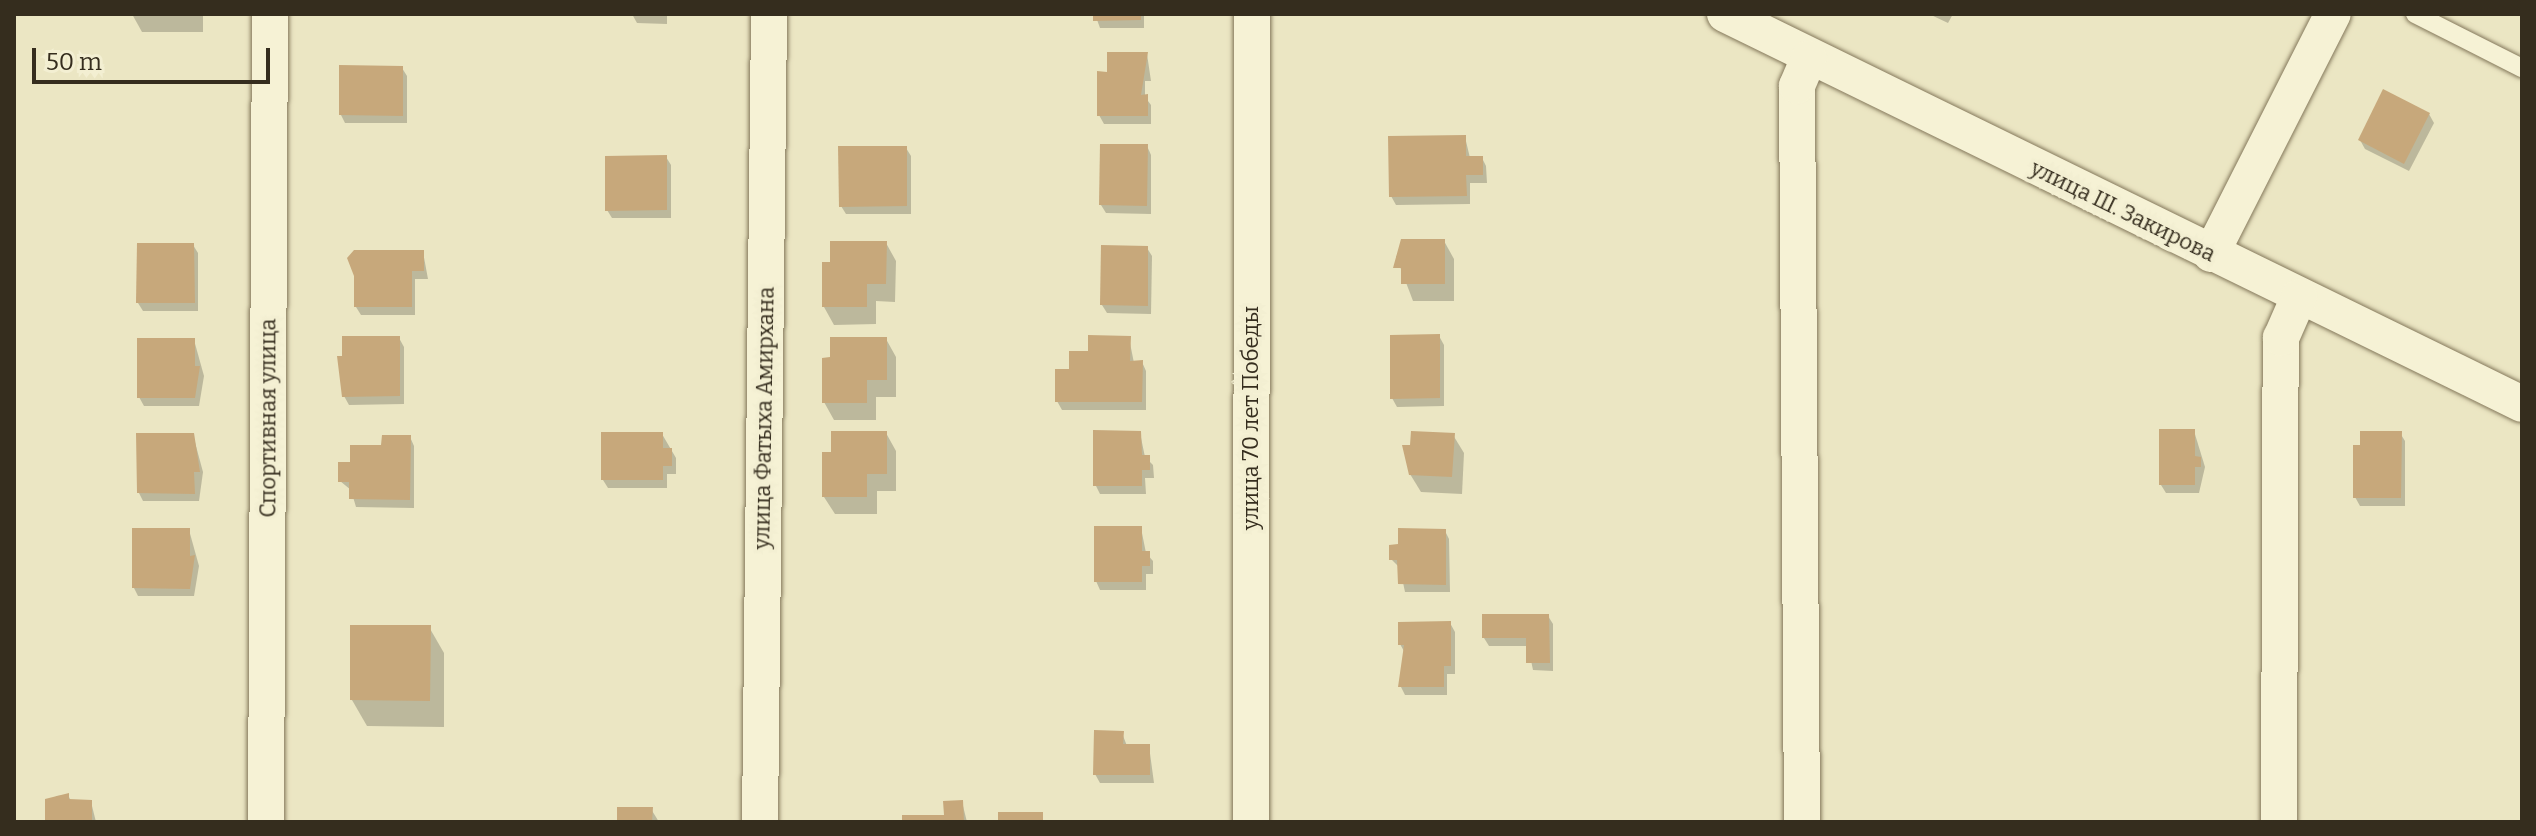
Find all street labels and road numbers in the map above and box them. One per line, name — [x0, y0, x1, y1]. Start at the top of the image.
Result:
street label: улица Ш. Закирова — [2026, 155, 2220, 267]
street label: улица Фатыха Амирхана — [749, 286, 779, 550]
street label: улица 70 лет Победы — [1238, 306, 1264, 530]
street label: Спортивная улица — [255, 318, 281, 518]

